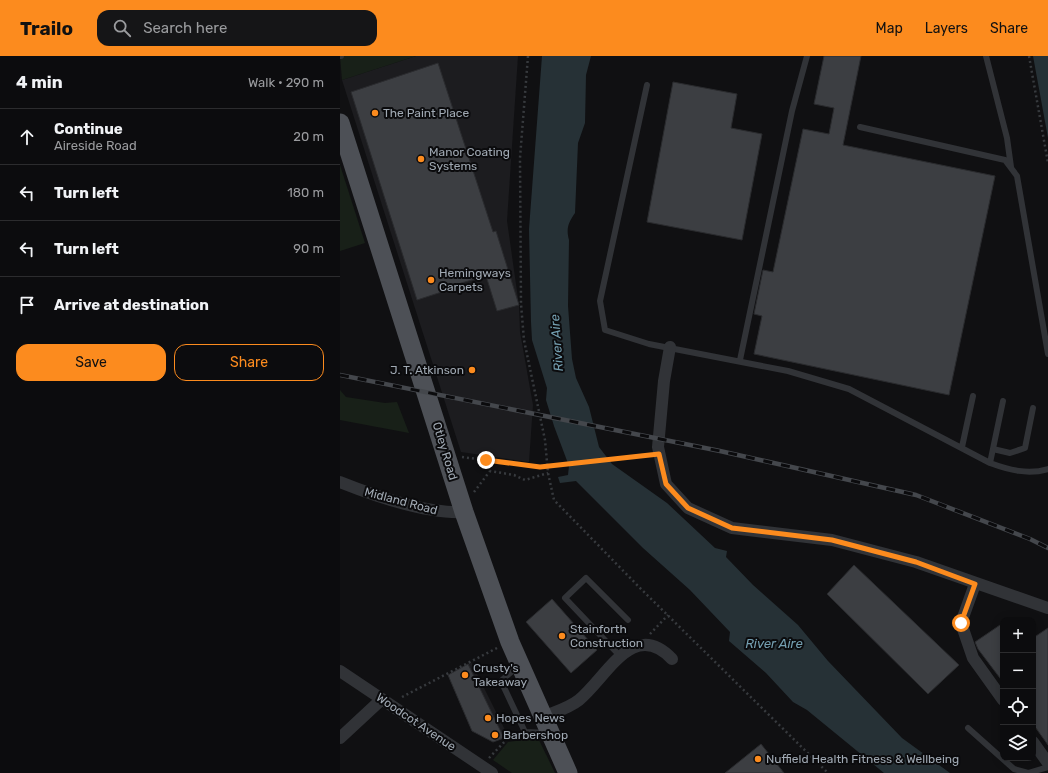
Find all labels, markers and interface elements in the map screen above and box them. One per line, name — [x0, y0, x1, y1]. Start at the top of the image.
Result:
search box — [97, 10, 377, 46]
text: Trailo — [20, 17, 73, 40]
icon: search — [111, 17, 133, 39]
text: Search here — [143, 19, 227, 37]
text: Map — [876, 20, 903, 37]
text: Layers — [925, 20, 968, 37]
text: Share — [990, 20, 1028, 37]
text: 4 min — [16, 72, 63, 92]
text: Walk · 290 m — [248, 75, 324, 90]
place label: The Paint Place — [383, 106, 469, 120]
marker: The Paint Place — [370, 108, 380, 118]
text: Continue — [54, 120, 123, 138]
icon: ahead — [16, 126, 38, 148]
text: 20 m — [293, 129, 324, 144]
text: Aireside Road — [54, 138, 137, 153]
place label: Manor Coating Systems — [429, 145, 510, 173]
marker: Manor Coating Systems — [416, 154, 426, 164]
icon: left — [16, 182, 38, 204]
text: Turn left — [54, 184, 119, 202]
text: 180 m — [287, 185, 324, 200]
icon: left — [16, 238, 38, 260]
text: Turn left — [54, 240, 119, 258]
text: 90 m — [293, 241, 324, 256]
place label: Hemingways Carpets — [439, 266, 511, 294]
marker: Hemingways Carpets — [426, 275, 436, 285]
icon: arrive — [16, 294, 38, 316]
text: Arrive at destination — [54, 296, 209, 314]
water label: River Aire — [547, 314, 566, 372]
button: Save — [16, 344, 166, 381]
button: Share — [174, 344, 324, 381]
place label: J. T. Atkinson — [390, 363, 464, 377]
marker: J. T. Atkinson — [467, 365, 477, 375]
street label: Otley Road — [430, 420, 460, 482]
route end — [477, 451, 495, 469]
street label: Midland Road — [363, 485, 439, 517]
route start — [952, 614, 970, 632]
map controls — [1000, 617, 1036, 761]
button: + — [1000, 617, 1036, 653]
place label: Stainforth Construction — [570, 622, 643, 650]
marker: Stainforth Construction — [557, 631, 567, 641]
water label: River Aire — [745, 636, 803, 651]
button: − — [1000, 653, 1036, 689]
place label: Crusty's Takeaway — [473, 661, 528, 689]
marker: Crusty's Takeaway — [460, 670, 470, 680]
button: locate — [1000, 689, 1036, 725]
street label: Woodcot Avenue — [374, 690, 459, 754]
place label: Hopes News — [496, 711, 565, 725]
marker: Hopes News — [483, 713, 493, 723]
button: layers — [1000, 725, 1036, 761]
place label: Barbershop — [503, 728, 568, 742]
marker: Barbershop — [490, 730, 500, 740]
place label: Nuffield Health Fitness & Wellbeing — [766, 752, 959, 766]
marker: Nuffield Health Fitness & Wellbeing — [753, 754, 763, 764]

